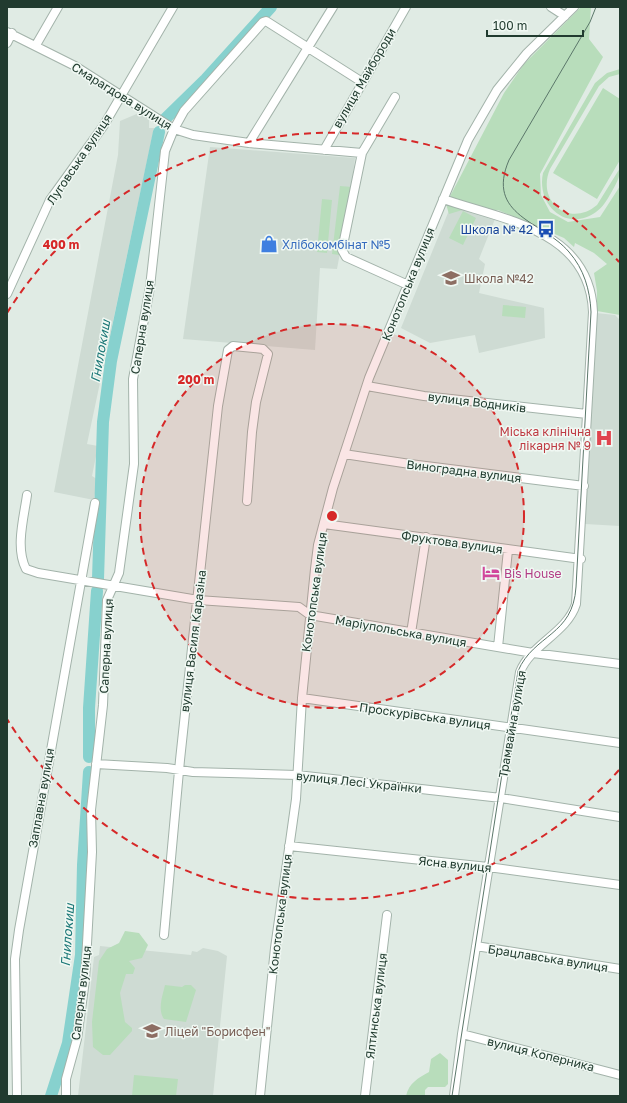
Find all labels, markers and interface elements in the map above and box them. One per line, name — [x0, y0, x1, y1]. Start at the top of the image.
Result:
scale bar — [487, 12, 583, 38]
text: 100 m — [493, 18, 527, 33]
street label: вулиця Майбороди — [329, 26, 399, 130]
street label: Смарагдова вулиця — [69, 59, 175, 133]
street label: Луговська вулиця — [43, 111, 115, 207]
bus stop icon: Школа № 42 — [536, 219, 556, 239]
place label: Школа № 42 — [460, 222, 533, 237]
street label: Конотопська вулиця — [378, 225, 438, 343]
shop icon: Хлібокомбінат №5 — [259, 234, 279, 254]
text: 400 m — [43, 237, 79, 252]
place label: Хлібокомбінат №5 — [282, 237, 391, 252]
school or university icon: Школа №42 — [441, 268, 461, 288]
place label: Школа №42 — [464, 271, 534, 286]
street label: Саперна вулиця — [127, 279, 157, 375]
water label: Гнилокиш — [87, 317, 114, 383]
text: 200 m — [178, 372, 214, 387]
street label: вулиця Водників — [427, 389, 527, 415]
place label: Міська клінічна лікарня № 9 — [499, 424, 591, 453]
hospital icon: Міська клінічна лікарня № 9 — [594, 428, 614, 448]
street label: Виноградна вулиця — [406, 457, 522, 485]
centre of rings — [325, 509, 339, 523]
street label: Фруктова вулиця — [400, 527, 504, 557]
street label: Конотопська вулиця — [298, 531, 330, 653]
hotel icon: Bis House — [481, 563, 501, 583]
place label: Bis House — [504, 566, 562, 581]
street label: вулиця Василя Каразіна — [177, 569, 209, 713]
street label: Саперна вулиця — [96, 598, 116, 694]
street label: Маріупольська вулиця — [334, 612, 468, 650]
street label: Трамвайна вулиця — [495, 669, 529, 779]
street label: Проскурівська вулиця — [358, 699, 492, 733]
street label: Заплавна вулиця — [25, 747, 57, 849]
street label: вулиця Лесі Українки — [295, 768, 423, 796]
street label: Конотопська вулиця — [265, 853, 295, 975]
street label: Ясна вулиця — [418, 853, 492, 875]
water label: Гнилокиш — [57, 902, 77, 967]
street label: Брацлавська вулиця — [487, 941, 609, 975]
street label: Саперна вулиця — [68, 945, 94, 1041]
street label: Ялтинська вулиця — [362, 952, 390, 1060]
school or university icon: Ліцей "Борисфен" — [142, 1021, 162, 1041]
place label: Ліцей "Борисфен" — [165, 1024, 270, 1039]
street label: вулиця Коперника — [486, 1033, 596, 1075]

